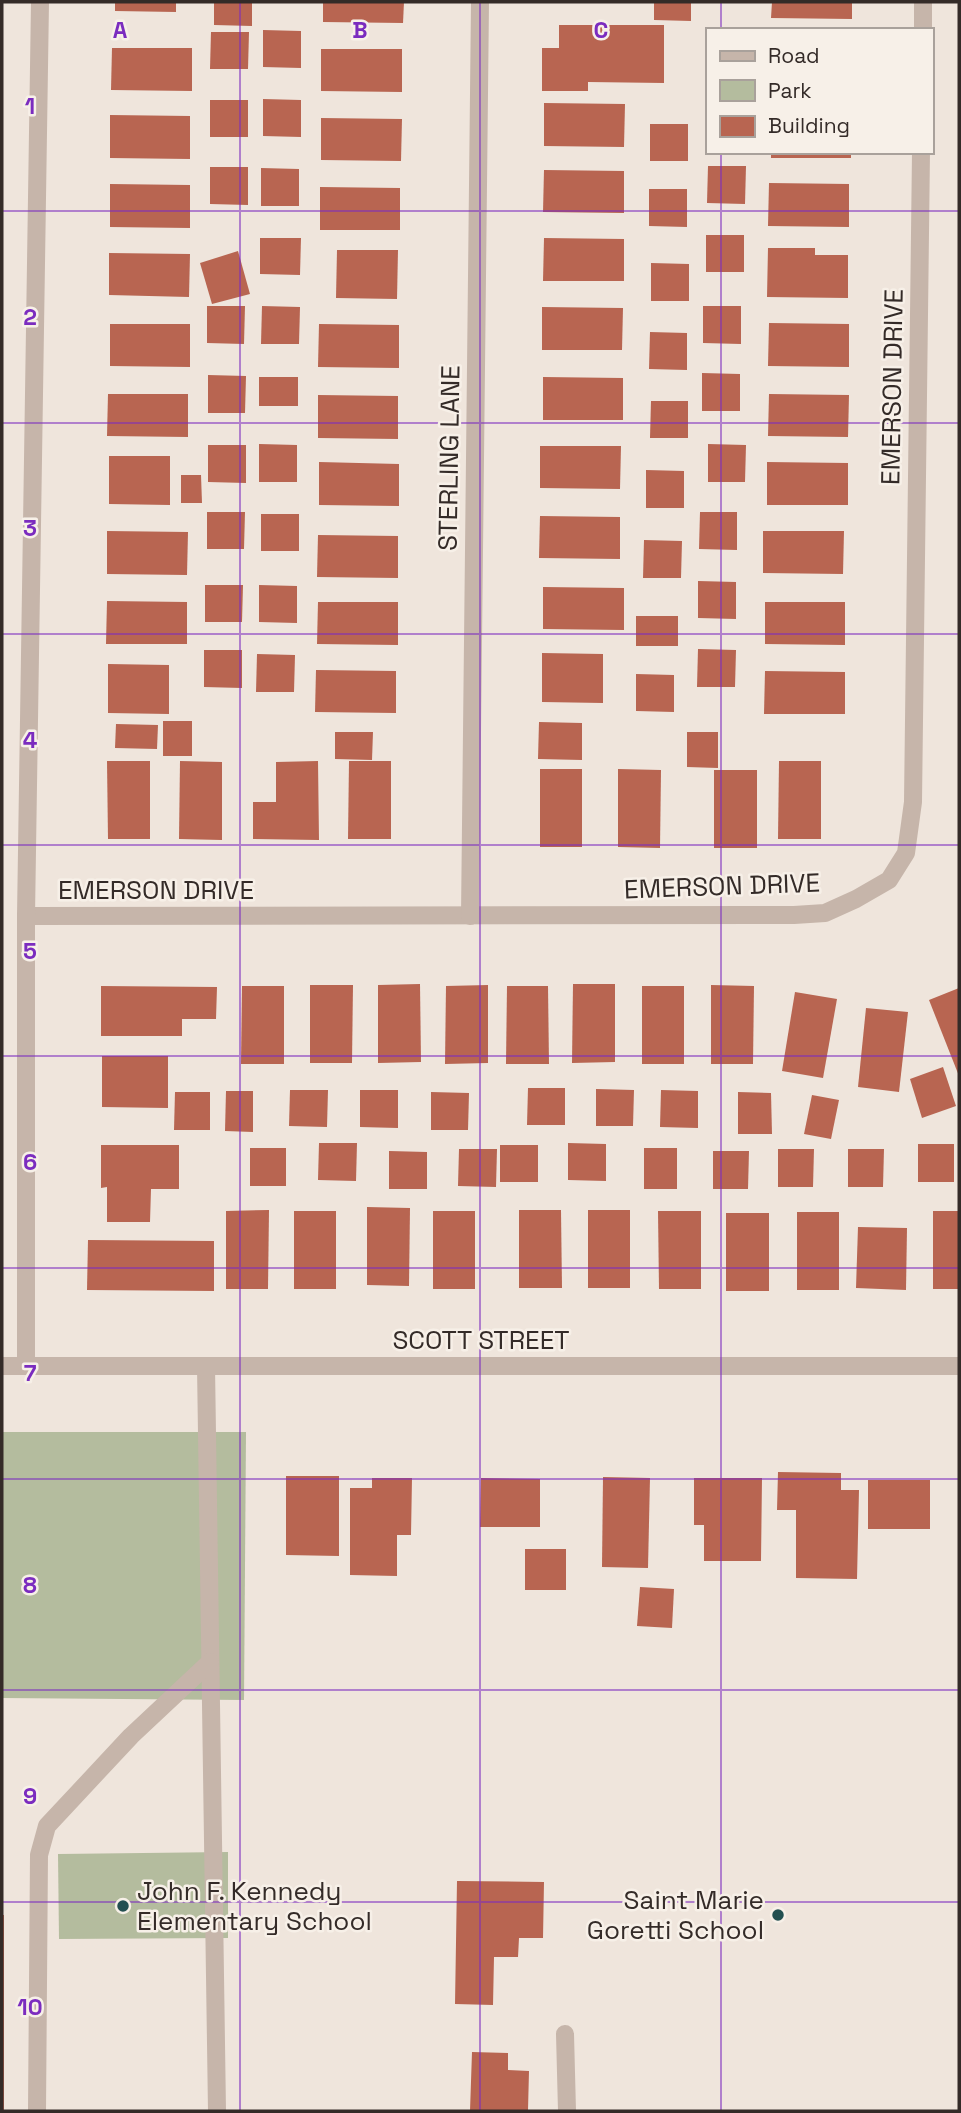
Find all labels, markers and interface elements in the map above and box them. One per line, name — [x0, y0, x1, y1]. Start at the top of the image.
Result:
text: A — [113, 15, 128, 45]
text: B — [352, 15, 368, 45]
text: C — [594, 15, 608, 45]
legend — [706, 28, 933, 154]
text: Road — [768, 42, 820, 69]
text: Park — [768, 77, 812, 104]
text: 1 — [25, 91, 35, 121]
text: Building — [768, 112, 850, 139]
street label: EMERSON DRIVE — [873, 289, 911, 485]
text: 2 — [23, 302, 37, 332]
street label: STERLING LANE — [430, 365, 468, 551]
text: 3 — [23, 513, 37, 543]
text: 4 — [23, 725, 38, 755]
street label: EMERSON DRIVE — [623, 866, 821, 906]
street label: EMERSON DRIVE — [58, 873, 254, 907]
text: 5 — [23, 936, 37, 966]
text: 6 — [23, 1147, 37, 1177]
street label: SCOTT STREET — [392, 1323, 570, 1357]
text: 7 — [24, 1358, 37, 1388]
text: 8 — [23, 1570, 37, 1600]
text: 9 — [23, 1781, 37, 1811]
place label: John F. Kennedy Elementary School — [137, 1874, 372, 1938]
place label: Saint Marie Goretti School — [587, 1883, 764, 1947]
marker: John F. Kennedy Elementary School — [115, 1898, 131, 1914]
marker: Saint Marie Goretti School — [770, 1907, 786, 1923]
text: 10 — [17, 1992, 43, 2022]

